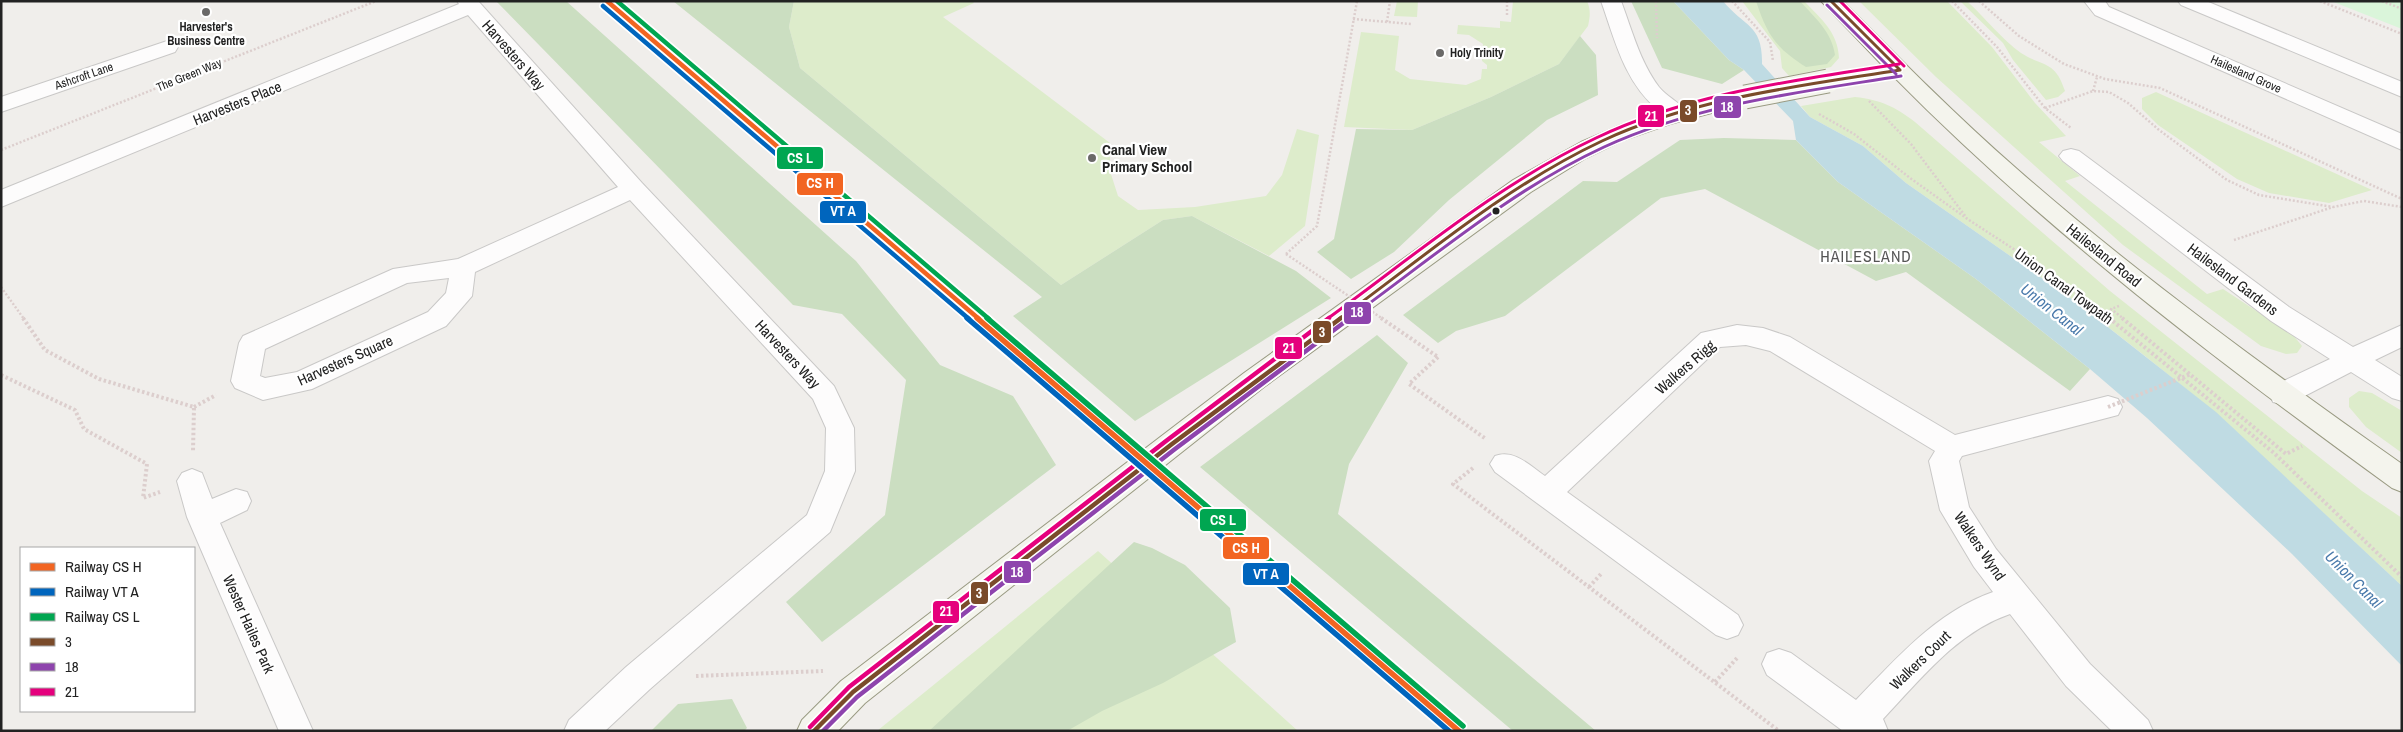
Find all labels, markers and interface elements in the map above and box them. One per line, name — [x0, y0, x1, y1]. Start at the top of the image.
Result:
marker: Harvester's Business Centre — [200, 6, 212, 18]
street label: Harvesters Way — [478, 15, 551, 95]
place label: Harvester's Business Centre — [167, 19, 245, 49]
place label: Holy Trinity — [1450, 45, 1504, 61]
marker: Holy Trinity — [1434, 47, 1446, 59]
street label: Hailesland Grove — [2208, 51, 2284, 97]
street label: The Green Way — [154, 55, 224, 95]
street label: Ashcroft Lane — [52, 59, 115, 94]
street label: Harvesters Place — [190, 76, 284, 130]
line badge: 18 — [1713, 95, 1742, 119]
text: 18 — [1721, 98, 1733, 116]
line badge: 3 — [1679, 99, 1698, 123]
text: 3 — [1685, 101, 1691, 119]
line badge: 21 — [1637, 104, 1665, 128]
text: 21 — [1645, 107, 1658, 125]
place label: Canal View Primary School — [1102, 139, 1192, 177]
line badge: CS L — [776, 146, 824, 170]
text: CS L — [787, 149, 813, 167]
marker: Canal View Primary School — [1086, 152, 1098, 164]
line badge: CS H — [796, 172, 844, 196]
text: CS H — [806, 174, 834, 192]
line badge: VT A — [819, 200, 867, 224]
text: VT A — [830, 202, 857, 220]
unlabelled marker — [1491, 206, 1501, 216]
street label: Hailesland Road — [2062, 218, 2146, 292]
street label: Hailesland Gardens — [2183, 238, 2283, 320]
street label: Union Canal Towpath — [2011, 244, 2117, 328]
district label: HAILESLAND — [1820, 245, 1912, 267]
water label: Union Canal — [2017, 279, 2087, 339]
line badge: 18 — [1343, 301, 1372, 325]
text: 18 — [1351, 303, 1363, 321]
street label: Harvesters Way — [751, 315, 826, 394]
line badge: 3 — [1312, 320, 1332, 344]
text: 3 — [1319, 323, 1325, 341]
street label: Harvesters Square — [294, 329, 396, 390]
street label: Walkers Rigg — [1650, 335, 1720, 399]
line badge: 21 — [1274, 336, 1303, 360]
text: 21 — [1283, 339, 1296, 357]
street label: Walkers Wynd — [1949, 507, 2011, 585]
line badge: CS L — [1199, 508, 1247, 532]
text: CS L — [1210, 511, 1236, 529]
line badge: CS H — [1222, 536, 1270, 560]
text: CS H — [1232, 539, 1260, 557]
water label: Union Canal — [2320, 545, 2388, 613]
legend — [20, 547, 195, 712]
text: Railway CS H — [65, 556, 142, 577]
line badge: 18 — [1003, 560, 1032, 584]
line badge: VT A — [1242, 562, 1290, 586]
text: 18 — [1011, 563, 1023, 581]
text: VT A — [1253, 565, 1280, 583]
street label: Wester Hailes Park — [218, 571, 280, 677]
text: Railway VT A — [65, 581, 139, 602]
line badge: 3 — [970, 581, 989, 605]
text: 3 — [976, 584, 982, 602]
line badge: 21 — [932, 600, 960, 624]
text: 21 — [940, 602, 953, 620]
text: Railway CS L — [65, 606, 140, 627]
street label: Walkers Court — [1885, 625, 1956, 694]
text: 3 — [65, 631, 72, 652]
text: 18 — [65, 656, 79, 677]
text: 21 — [65, 681, 79, 702]

